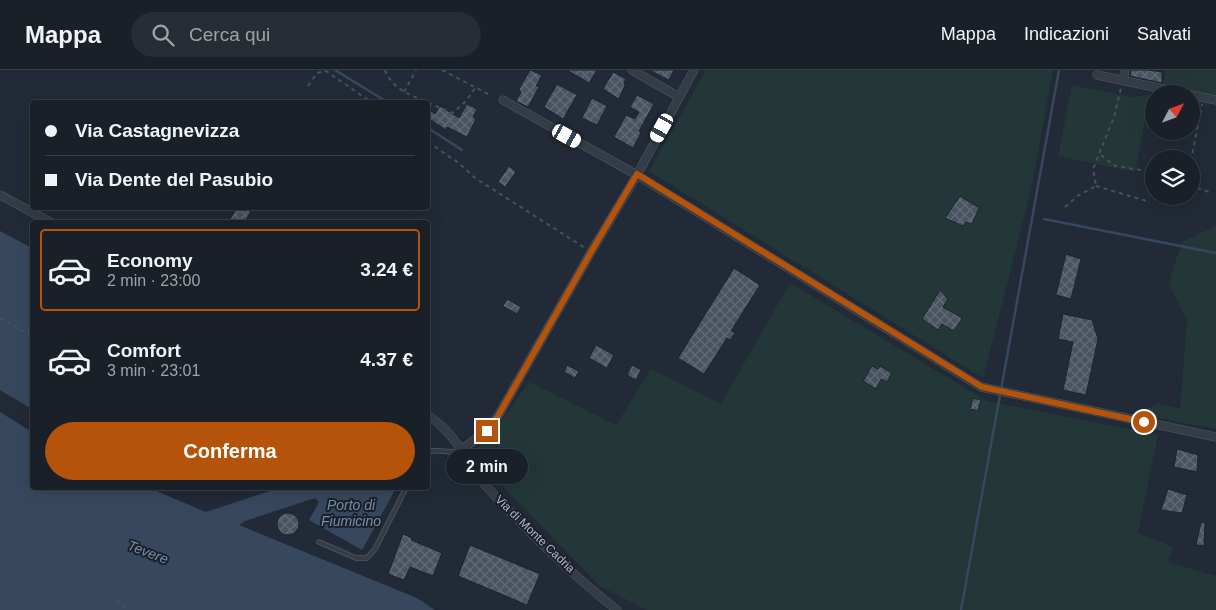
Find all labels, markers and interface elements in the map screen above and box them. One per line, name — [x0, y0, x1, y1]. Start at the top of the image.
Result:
search box — [131, 12, 481, 57]
text: Mappa — [25, 21, 101, 48]
icon: search — [149, 21, 177, 49]
text: Cerca qui — [189, 24, 270, 45]
text: Mappa — [941, 24, 996, 44]
text: Indicazioni — [1024, 24, 1109, 44]
text: Salvati — [1137, 24, 1191, 44]
north arrow — [1145, 85, 1200, 140]
map controls — [1145, 85, 1200, 205]
car — [648, 111, 675, 145]
text: Via Castagnevizza — [75, 120, 239, 141]
car — [550, 122, 583, 150]
button: layers — [1145, 150, 1200, 205]
text: Via Dente del Pasubio — [75, 169, 273, 190]
icon: car — [47, 248, 92, 293]
text: Economy — [107, 250, 193, 271]
text: 3.24 € — [360, 259, 413, 280]
text: 2 min · 23:00 — [107, 272, 200, 289]
icon: car — [47, 338, 92, 383]
text: Comfort — [107, 340, 181, 361]
text: 4.37 € — [360, 349, 413, 370]
text: 3 min · 23:01 — [107, 362, 200, 379]
route start — [1133, 411, 1155, 433]
route end — [476, 420, 498, 442]
button: Conferma — [45, 422, 415, 480]
callout: 2 min — [446, 448, 528, 484]
text: 2 min — [466, 458, 508, 475]
street label: Via di Monte Cadria — [492, 492, 578, 576]
water label: Porto di Fiumicino — [321, 497, 381, 529]
water label: Tevere — [125, 537, 171, 567]

